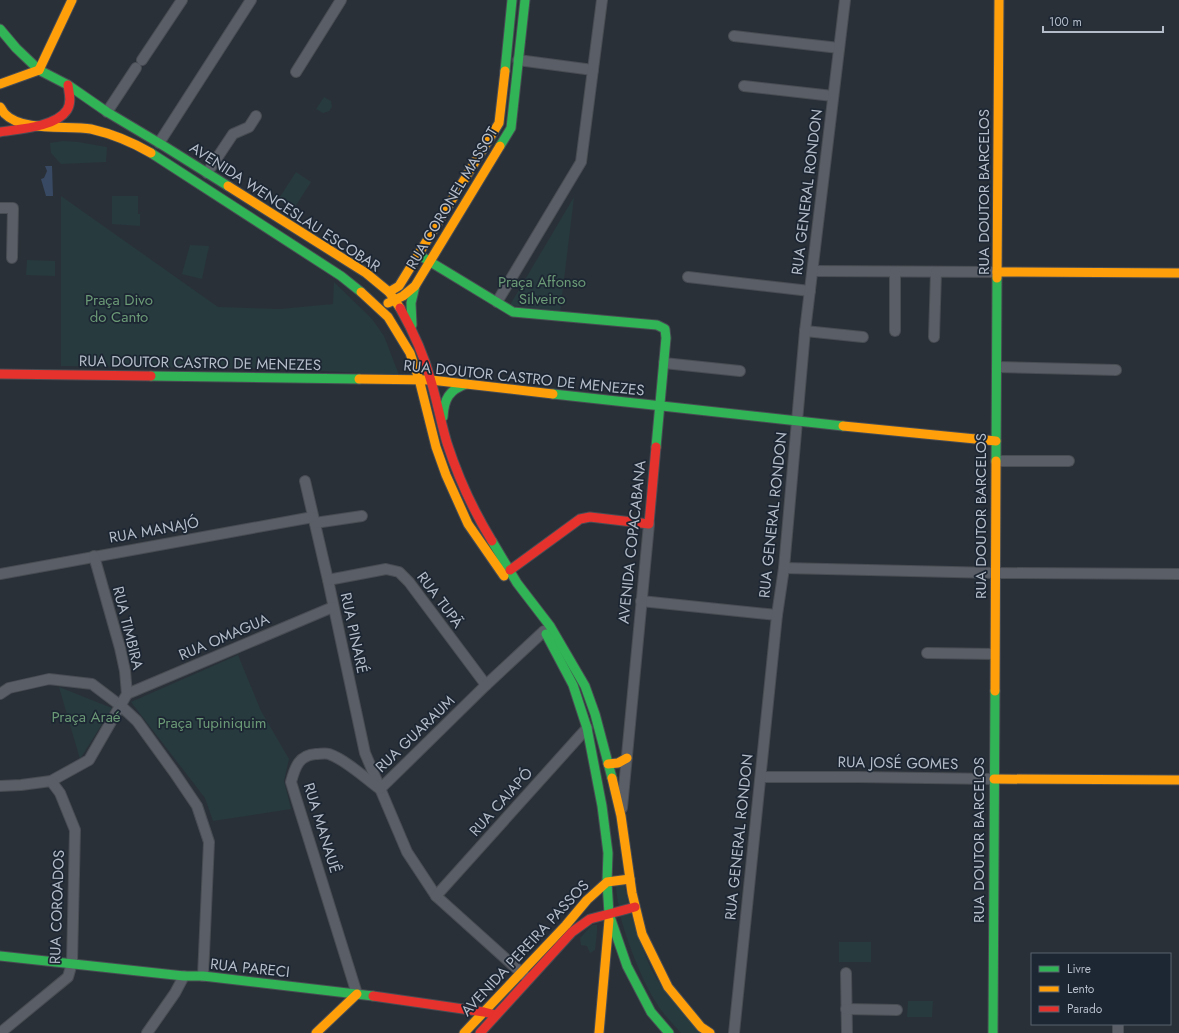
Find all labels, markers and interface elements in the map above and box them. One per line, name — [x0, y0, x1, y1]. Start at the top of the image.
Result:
scale bar — [1043, 8, 1163, 34]
text: 100 m — [1049, 13, 1082, 31]
street label: RUA GENERAL RONDON — [786, 108, 828, 276]
street label: RUA DOUTOR BARCELOS — [973, 109, 995, 275]
street label: RUA CORONEL MASSOT — [401, 123, 503, 273]
street label: AVENIDA WENCESLAU ESCOBAR — [185, 137, 385, 277]
park label: Praça Affonso Silveiro — [498, 271, 586, 310]
park label: Praça Divo do Canto — [85, 289, 153, 328]
street label: RUA DOUTOR CASTRO DE MENEZES — [79, 350, 321, 376]
street label: RUA DOUTOR CASTRO DE MENEZES — [402, 354, 646, 402]
street label: RUA GENERAL RONDON — [753, 431, 793, 599]
street label: RUA DOUTOR BARCELOS — [970, 433, 992, 599]
street label: AVENIDA COPACABANA — [612, 459, 652, 625]
street label: RUA MANAJÓ — [107, 511, 201, 549]
street label: RUA TUPÃ — [411, 567, 469, 633]
street label: RUA TIMBIRA — [107, 584, 149, 672]
street label: RUA PINARÉ — [335, 590, 373, 676]
street label: RUA OMAGUA — [175, 608, 273, 666]
street label: RUA GUARAUM — [370, 690, 460, 778]
park label: Praça Araé — [51, 706, 121, 728]
park label: Praça Tupiniquim — [157, 712, 267, 734]
street label: RUA JOSÉ GOMES — [837, 751, 959, 775]
street label: RUA GENERAL RONDON — [719, 753, 759, 921]
street label: RUA DOUTOR BARCELOS — [968, 757, 990, 923]
street label: RUA CAIAPÓ — [464, 763, 538, 841]
street label: RUA MANAUÊ — [298, 780, 346, 876]
street label: RUA COROADOS — [44, 850, 70, 964]
street label: AVENIDA PEREIRA PASSOS — [456, 875, 594, 1021]
street label: RUA PARECI — [209, 953, 291, 983]
legend — [1031, 953, 1171, 1025]
text: Livre — [1067, 960, 1091, 978]
text: Lento — [1067, 980, 1095, 998]
text: Parado — [1067, 1000, 1103, 1018]

